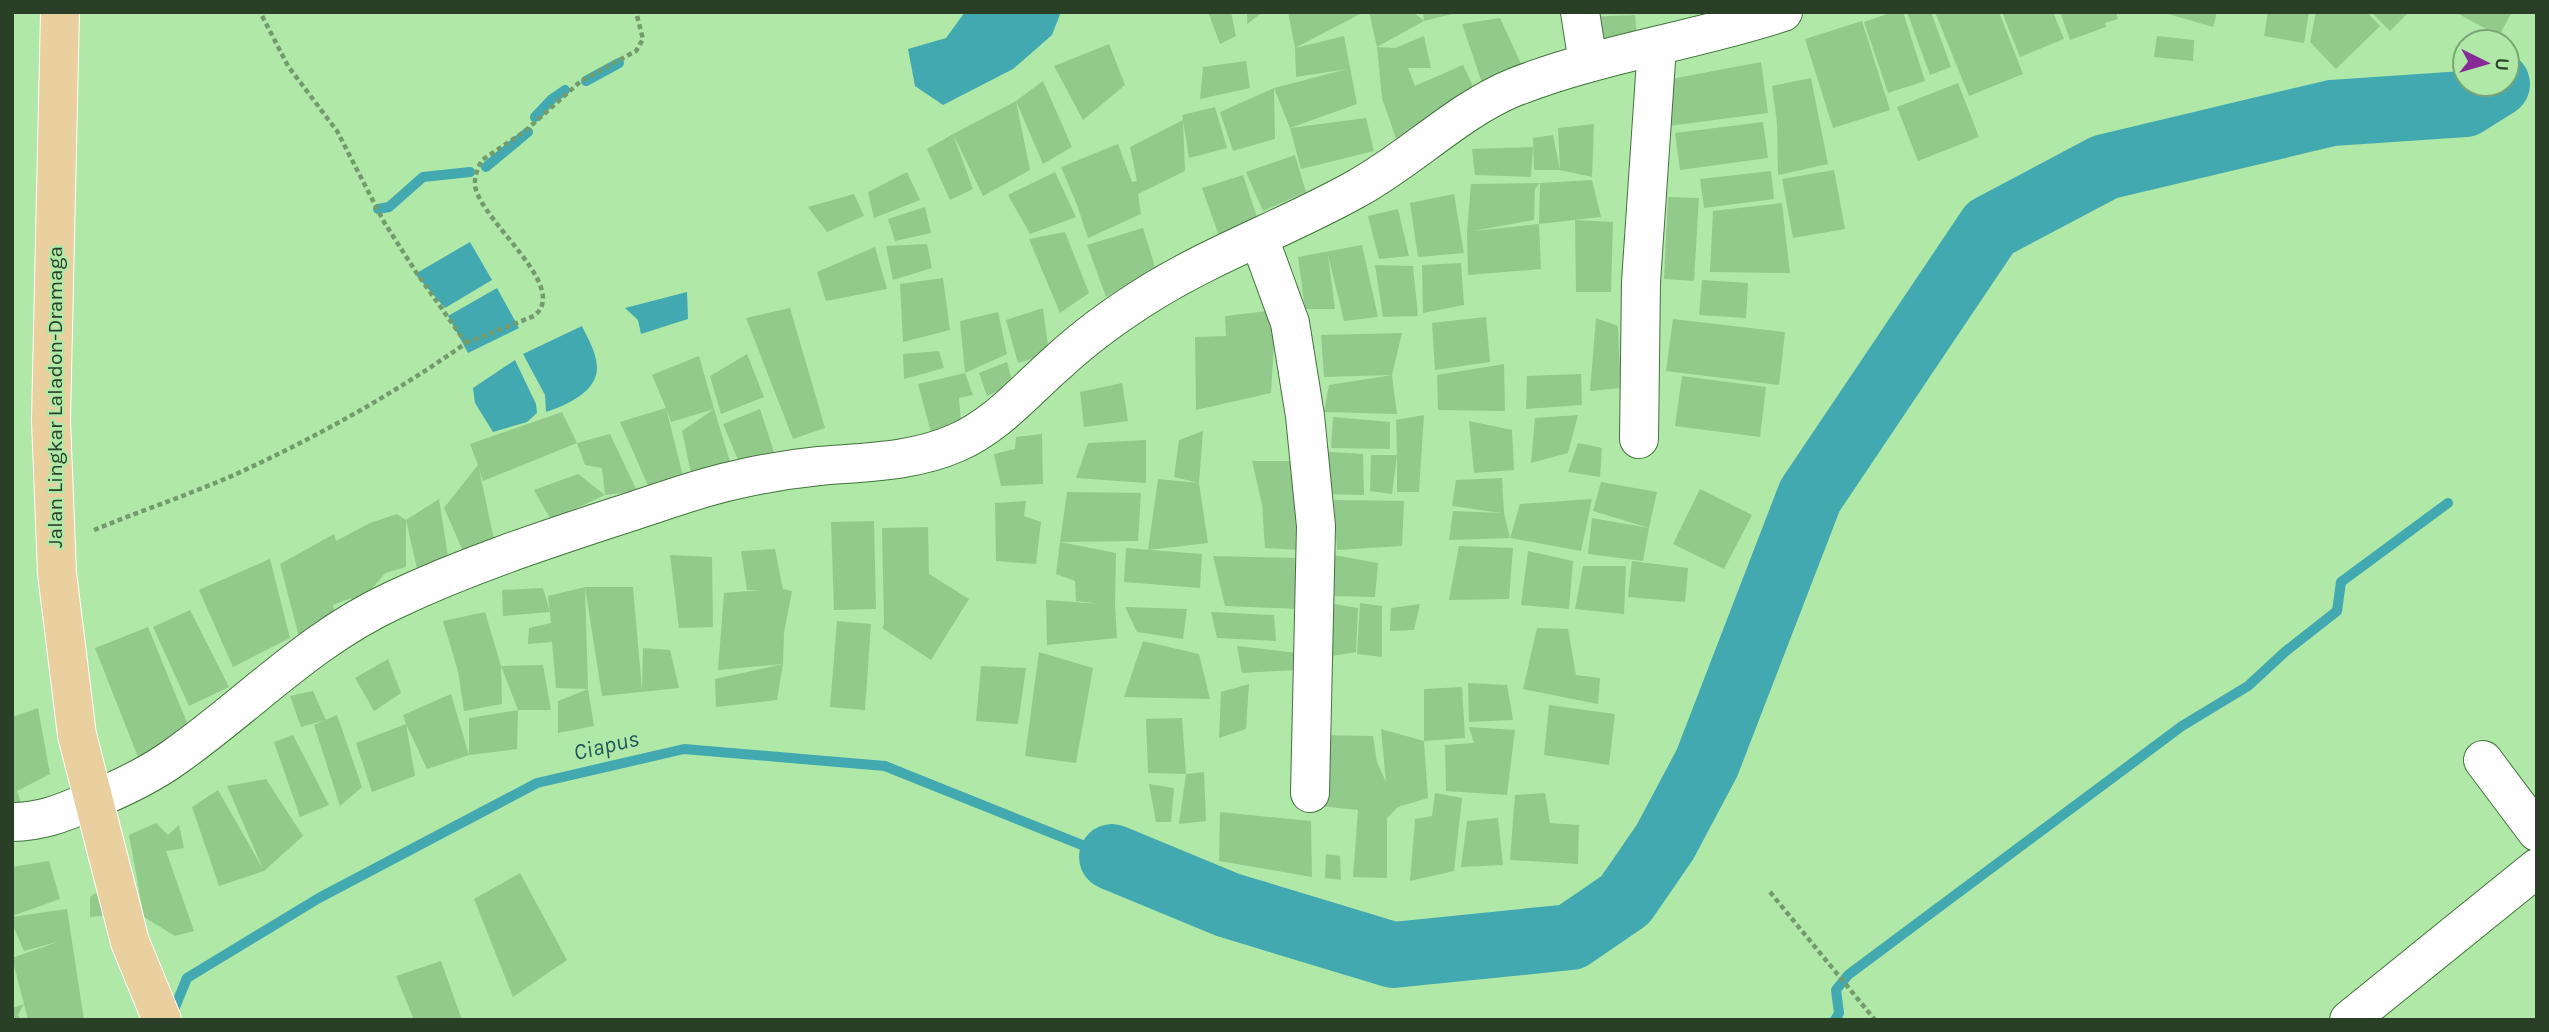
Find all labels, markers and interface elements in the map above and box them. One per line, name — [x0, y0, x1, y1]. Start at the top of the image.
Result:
north arrow — [2451, 28, 2521, 98]
text: U — [2490, 57, 2513, 72]
street label: Jalan Lingkar Laladon-Dramaga — [43, 246, 67, 548]
water label: Ciapus — [571, 725, 642, 766]

